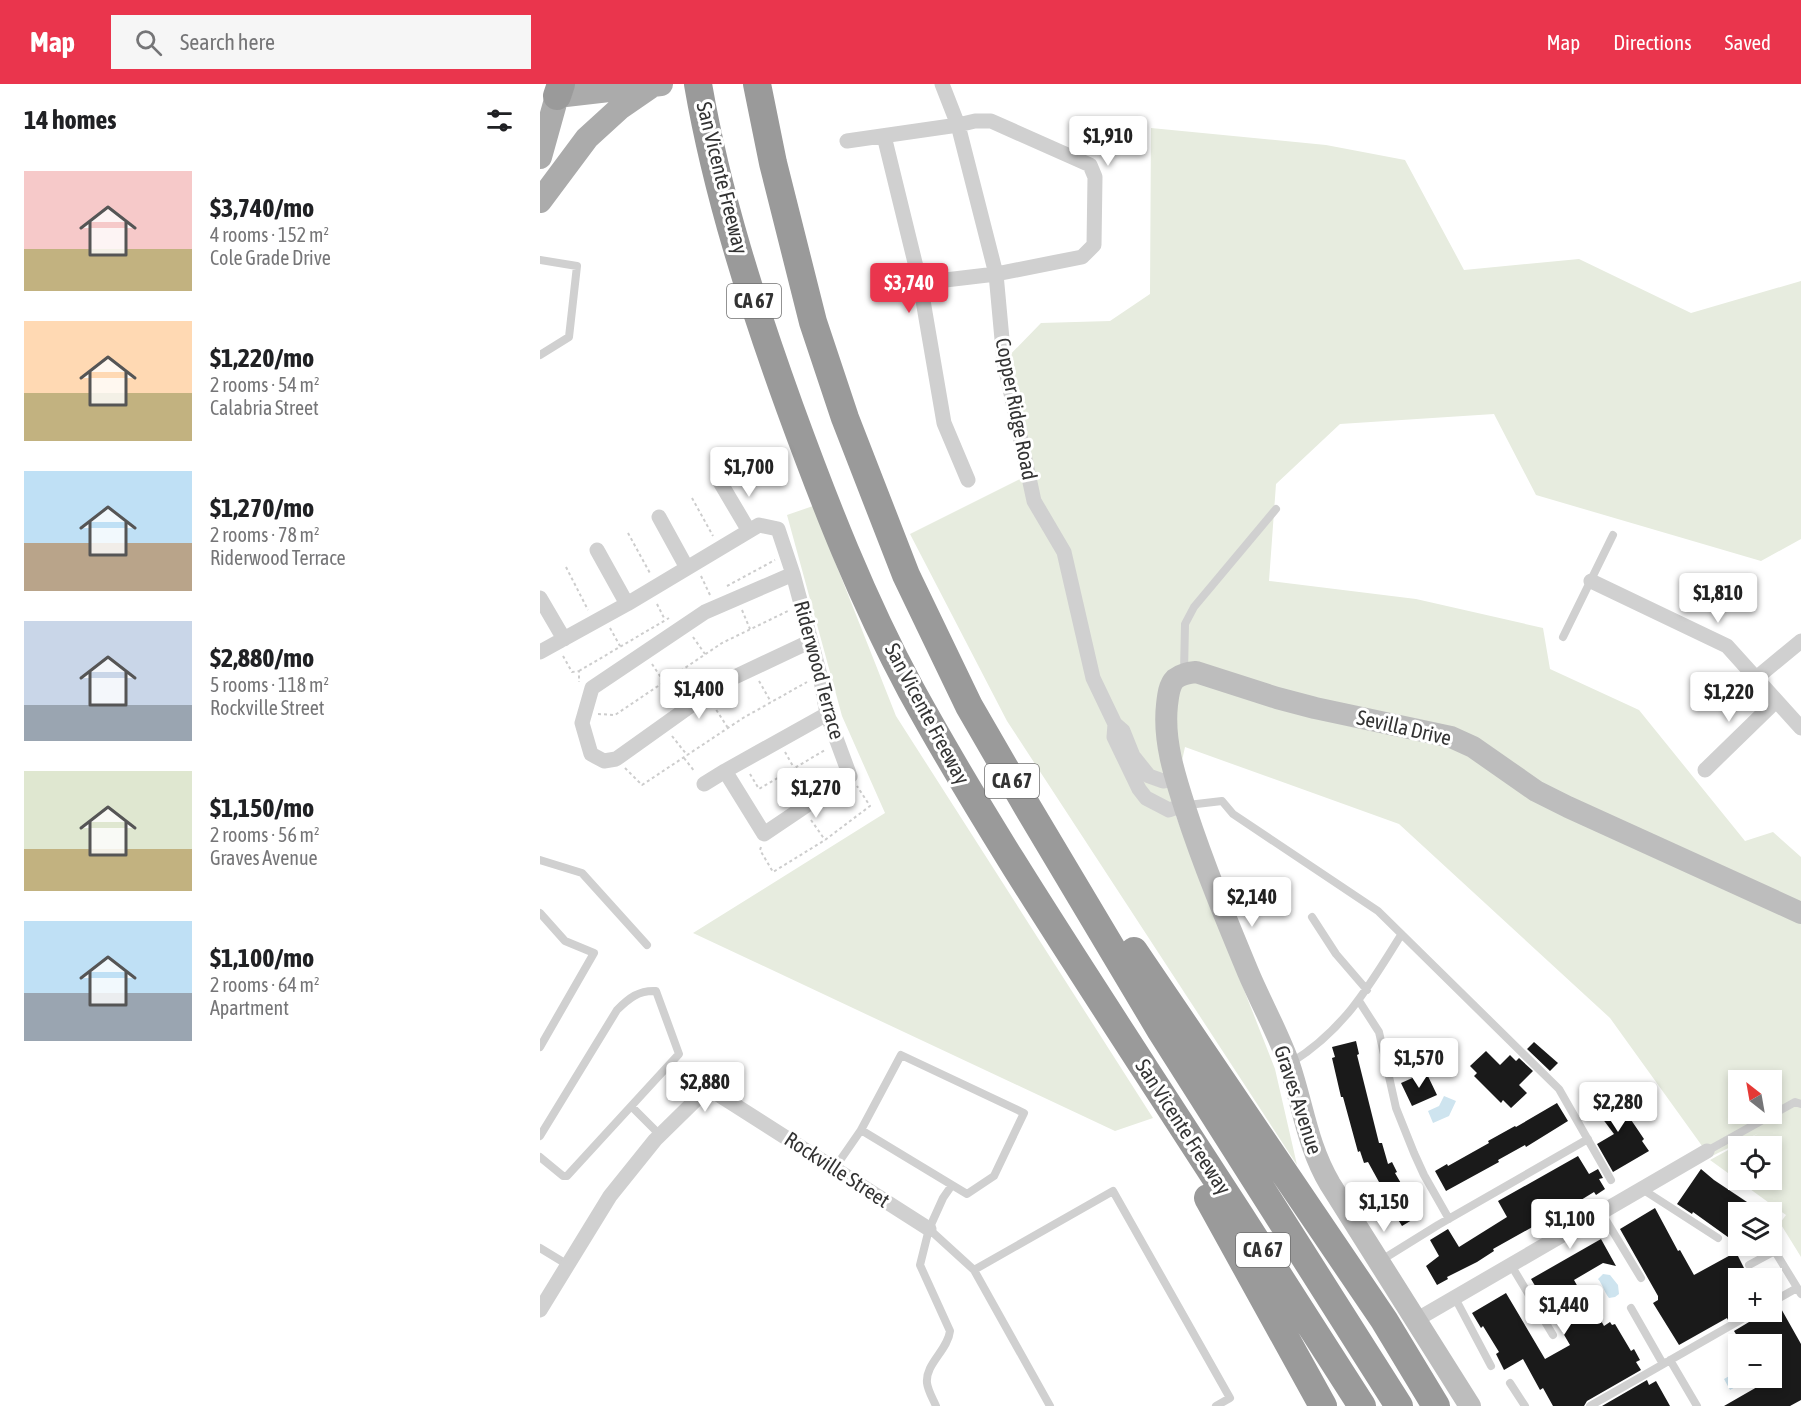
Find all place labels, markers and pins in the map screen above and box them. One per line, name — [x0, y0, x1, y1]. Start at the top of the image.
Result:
pin: $1,910 — [1059, 116, 1157, 167]
pin: $3,740 — [860, 263, 958, 314]
pin: $1,700 — [700, 447, 798, 498]
pin: $1,810 — [1669, 573, 1767, 624]
pin: $1,400 — [650, 669, 748, 720]
pin: $1,220 — [1680, 672, 1778, 723]
pin: $1,270 — [767, 768, 865, 819]
pin: $2,140 — [1203, 877, 1301, 928]
pin: $1,570 — [1370, 1038, 1468, 1089]
pin: $2,880 — [656, 1062, 754, 1113]
pin: $2,280 — [1569, 1082, 1667, 1133]
pin: $1,150 — [1335, 1182, 1433, 1233]
pin: $1,100 — [1521, 1199, 1619, 1250]
pin: $1,440 — [1515, 1285, 1613, 1336]

